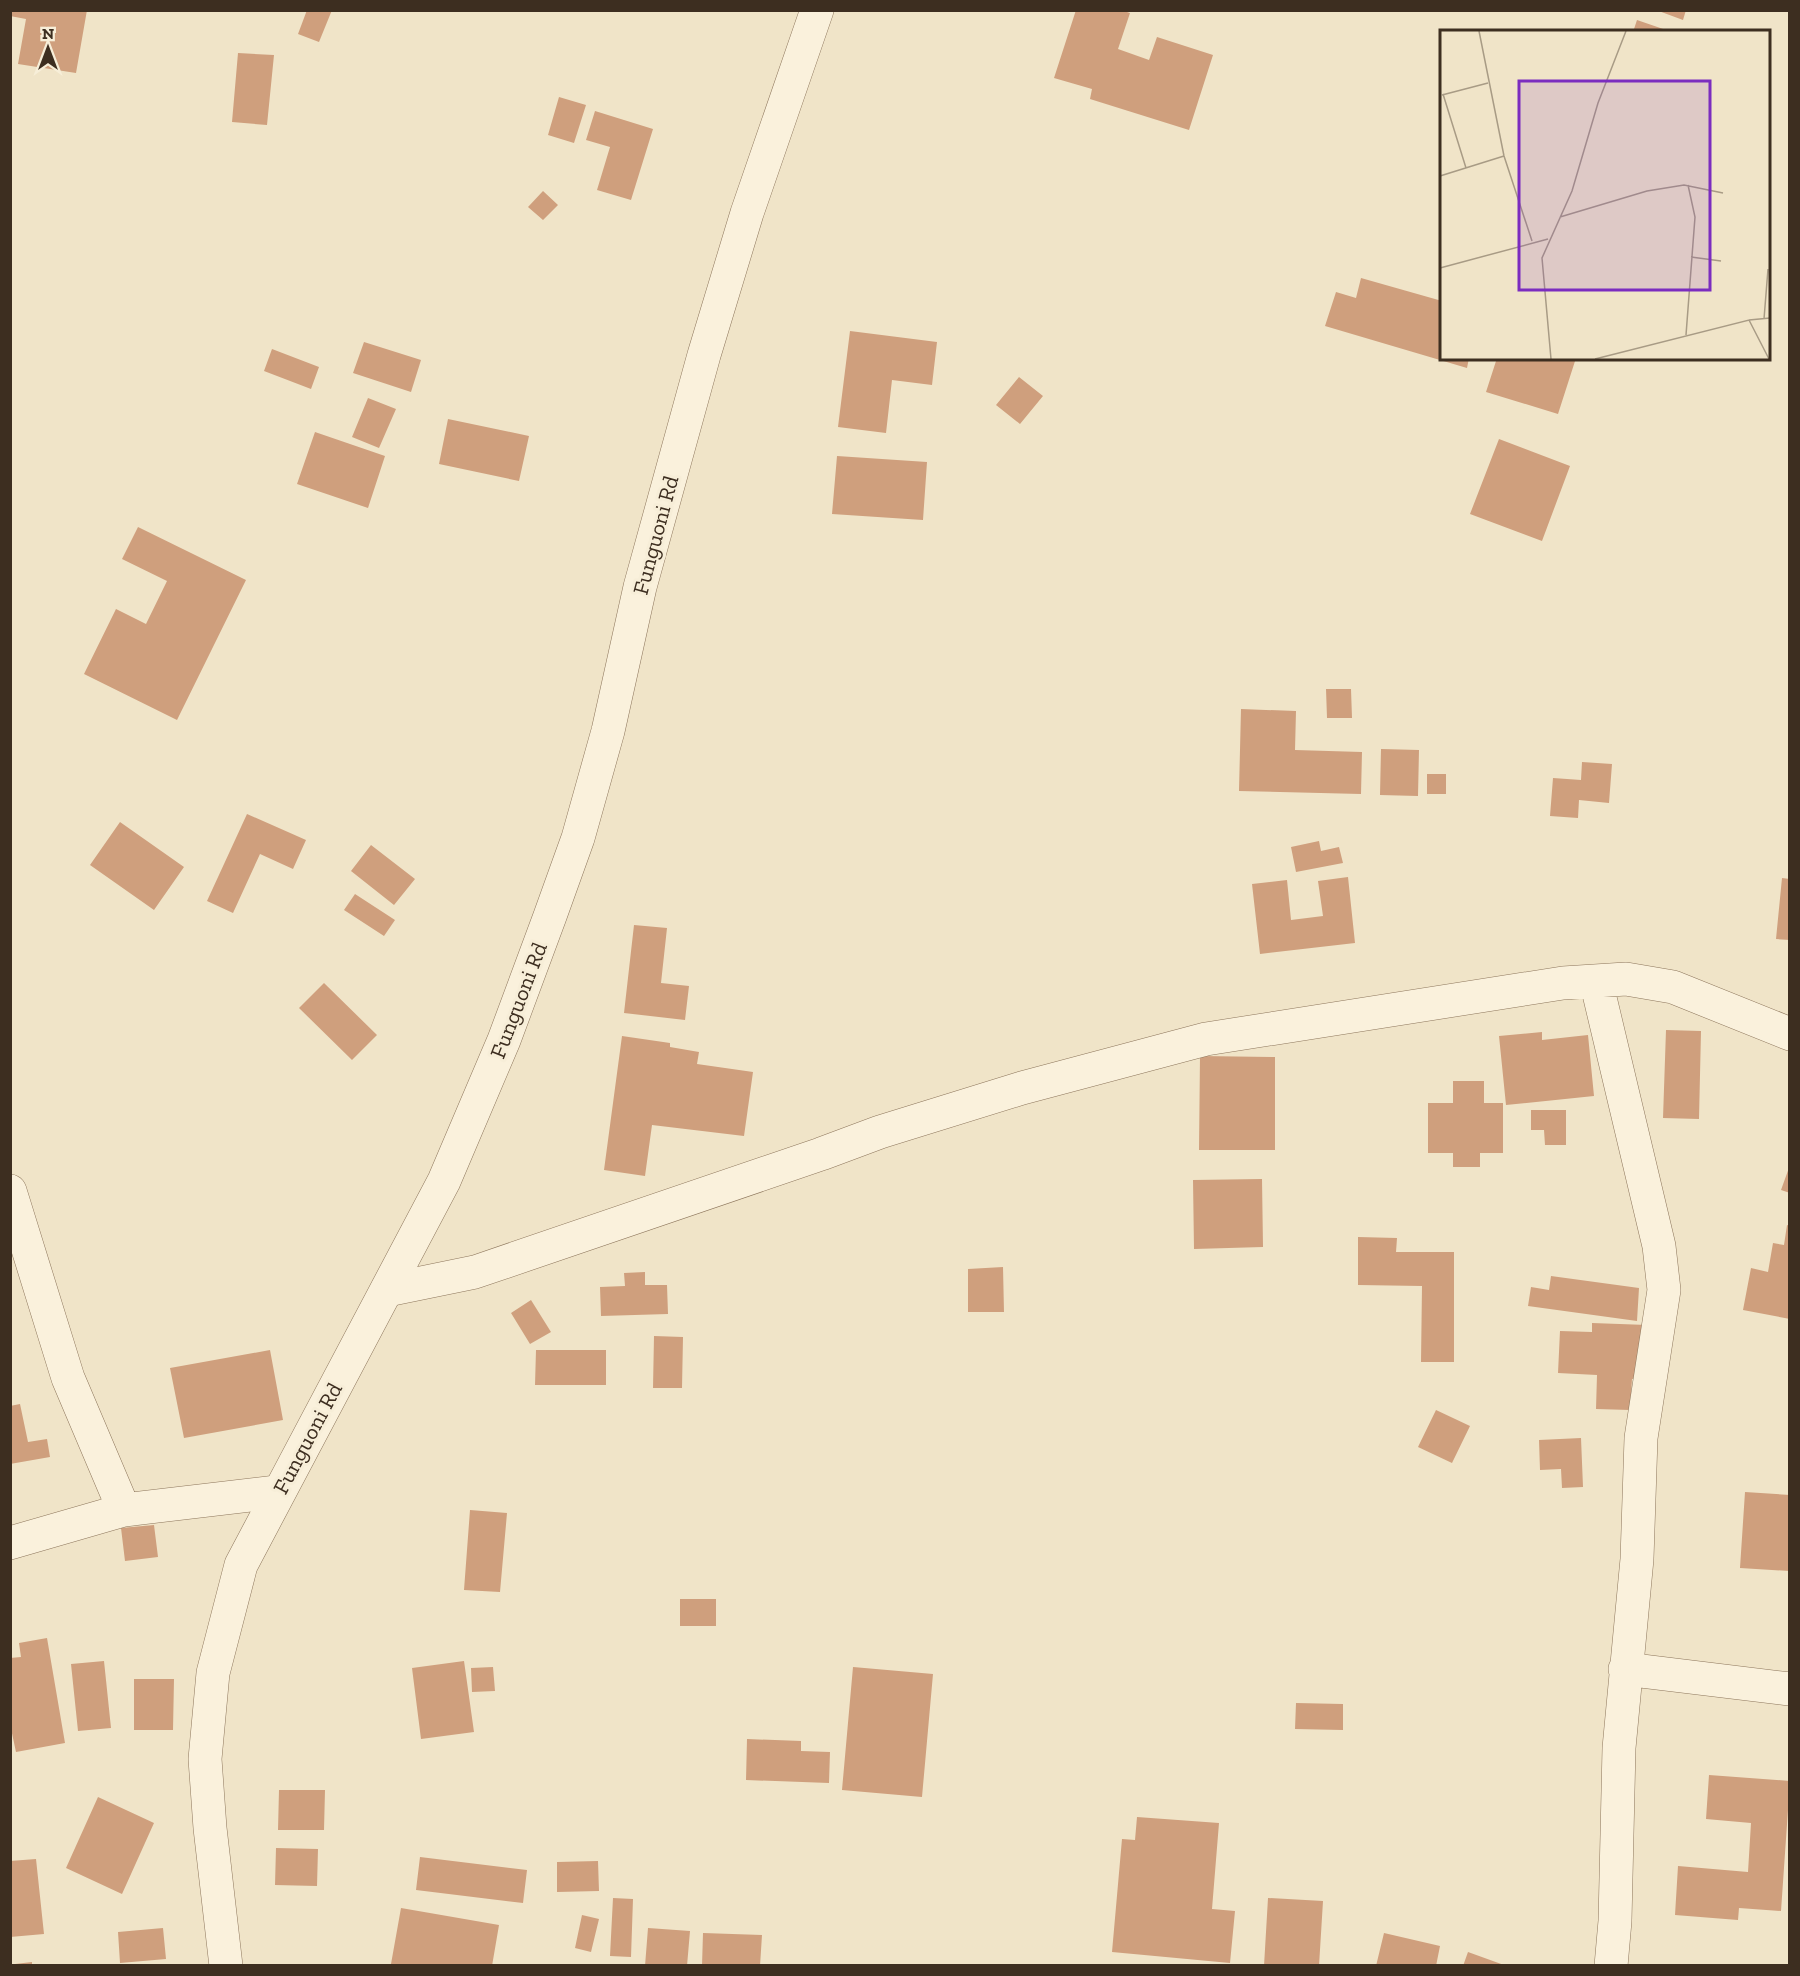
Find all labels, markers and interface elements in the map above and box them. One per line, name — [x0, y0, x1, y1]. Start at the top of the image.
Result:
north arrow — [18, 18, 78, 78]
text: N — [42, 24, 54, 43]
inset map — [1440, 30, 1770, 360]
street label: Funguoni Rd — [627, 473, 684, 598]
street label: Funguoni Rd — [484, 938, 553, 1062]
street label: Funguoni Rd — [267, 1378, 348, 1499]

